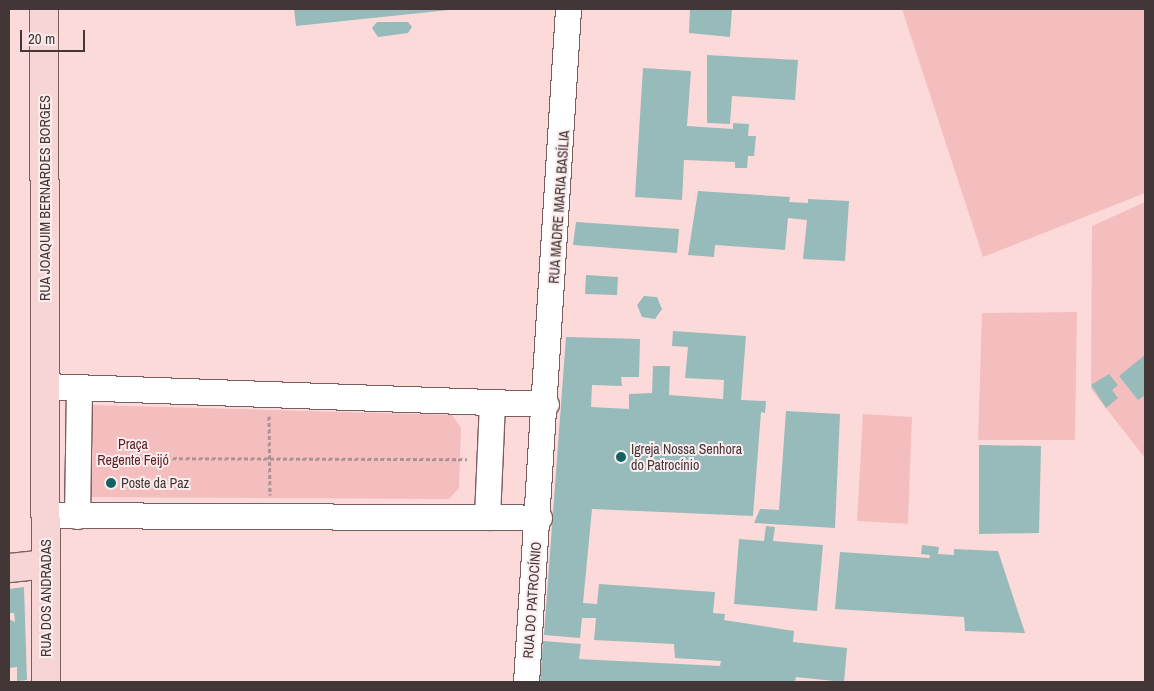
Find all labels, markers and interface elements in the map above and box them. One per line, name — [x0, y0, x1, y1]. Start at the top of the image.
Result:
scale bar — [22, 20, 88, 52]
text: 20 m — [28, 28, 55, 49]
street label: RUA JOAQUIM BERNARDES BORGES — [37, 95, 53, 301]
street label: RUA MADRE MARIA BASÍLIA — [545, 129, 573, 285]
park label: Praça Regente Feijó — [97, 436, 169, 468]
place label: Igreja Nossa Senhora do Patrocínio — [631, 441, 742, 474]
marker: Igreja Nossa Senhora do Patrocínio — [615, 451, 627, 463]
place label: Poste da Paz — [121, 475, 189, 491]
marker: Poste da Paz — [105, 477, 117, 489]
street label: RUA DOS ANDRADAS — [38, 538, 54, 658]
street label: RUA DO PATROCÍNIO — [520, 541, 544, 659]

